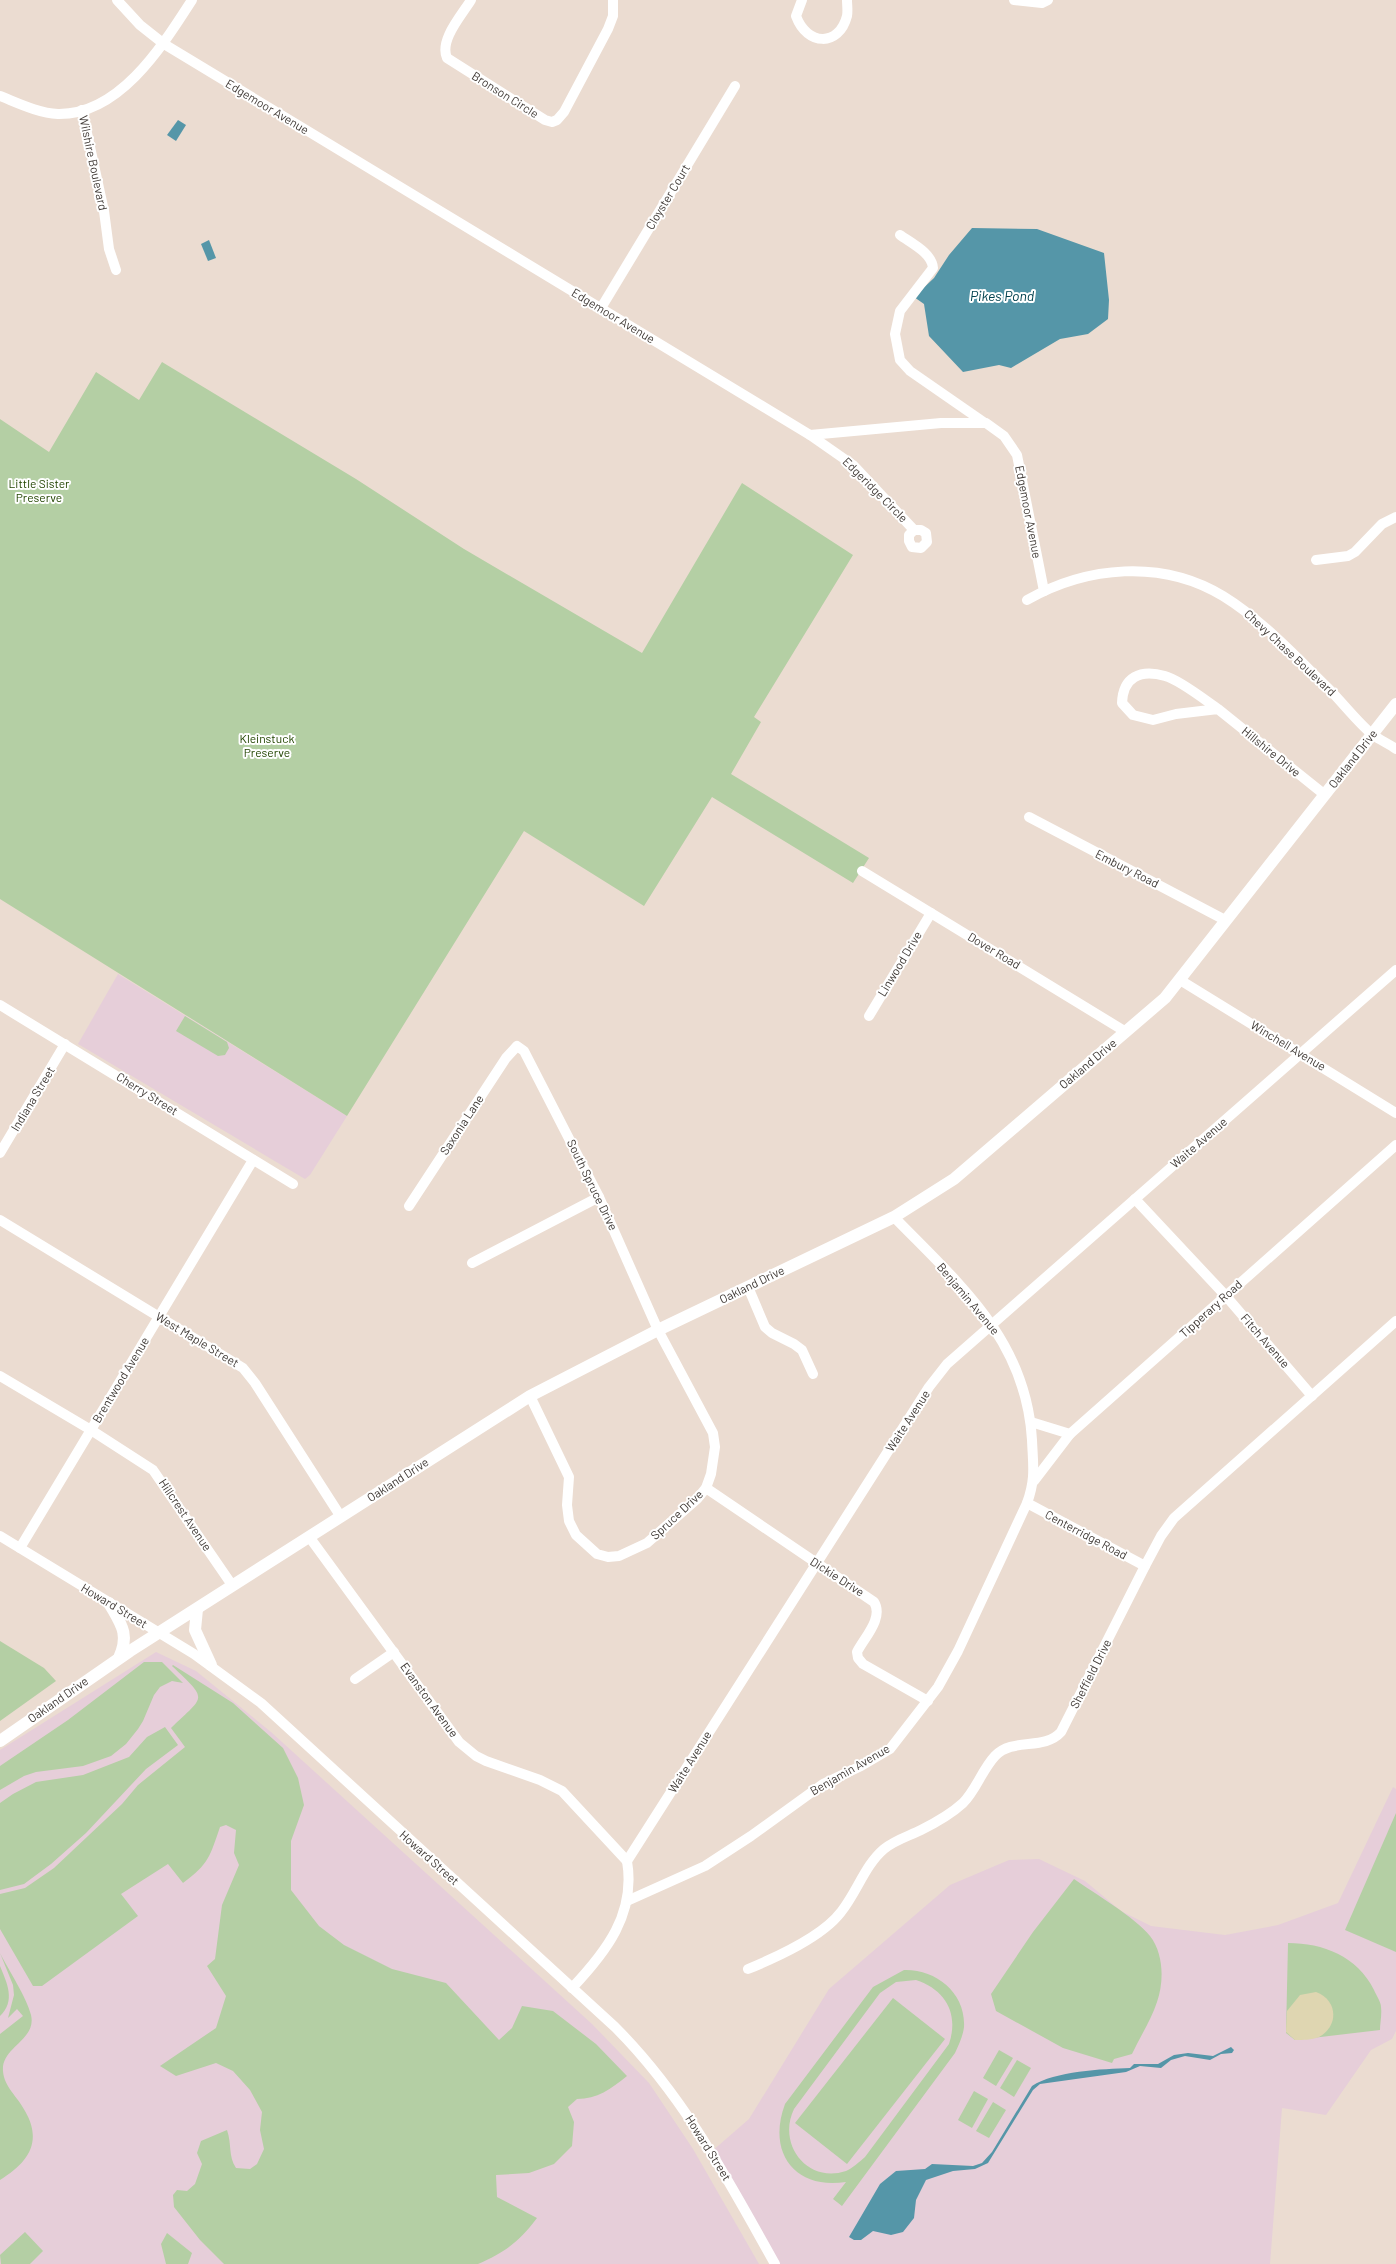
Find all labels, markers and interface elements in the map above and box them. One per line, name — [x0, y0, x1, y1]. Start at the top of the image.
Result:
street label: Bronson Circle — [470, 68, 541, 120]
street label: Edgemoor Avenue — [223, 76, 312, 136]
street label: Wilshire Boulevard — [77, 114, 111, 212]
street label: Cloyster Court — [642, 161, 692, 232]
street label: Edgemoor Avenue — [569, 285, 658, 345]
water label: Pikes Pond — [970, 287, 1035, 304]
street label: Edgeridge Circle — [840, 454, 911, 525]
street label: Edgemoor Avenue — [1013, 464, 1045, 560]
park label: Little Sister Preserve — [9, 476, 70, 504]
street label: Chevy Chase Boulevard — [1242, 606, 1339, 698]
street label: Hillshire Drive — [1239, 723, 1304, 779]
street label: Oakland Drive — [1325, 726, 1379, 790]
park label: Kleinstuck Preserve — [240, 731, 294, 759]
street label: Embury Road — [1093, 846, 1162, 890]
street label: Linwood Drive — [874, 928, 924, 999]
street label: Dover Road — [966, 929, 1023, 971]
street label: Winchell Avenue — [1248, 1017, 1329, 1073]
street label: Oakland Drive — [1056, 1035, 1119, 1091]
street label: Indiana Street — [7, 1064, 57, 1133]
street label: Cherry Street — [114, 1069, 181, 1118]
street label: Saxonia Lane — [437, 1092, 486, 1157]
street label: Waite Avenue — [1167, 1114, 1229, 1171]
street label: South Spruce Drive — [565, 1137, 621, 1232]
street label: Benjamin Avenue — [935, 1260, 1003, 1337]
street label: Oakland Drive — [717, 1262, 786, 1306]
street label: Tipperary Road — [1176, 1277, 1244, 1340]
street label: West Maple Street — [153, 1309, 242, 1369]
street label: Fitch Avenue — [1238, 1310, 1293, 1370]
street label: Brentwood Avenue — [89, 1334, 151, 1425]
street label: Waite Avenue — [882, 1387, 932, 1454]
street label: Oakland Drive — [364, 1454, 431, 1504]
street label: Hillcrest Avenue — [157, 1476, 215, 1553]
street label: Spruce Drive — [647, 1487, 705, 1542]
street label: Centerridge Road — [1043, 1507, 1130, 1562]
street label: Dickie Drive — [808, 1554, 867, 1599]
street label: Howard Street — [79, 1580, 150, 1630]
street label: Sheffield Drive — [1067, 1637, 1114, 1711]
street label: Evanston Avenue — [398, 1659, 462, 1739]
street label: Oakland Drive — [25, 1673, 90, 1725]
street label: Waite Avenue — [665, 1728, 714, 1795]
street label: Benjamin Avenue — [807, 1741, 892, 1798]
street label: Howard Street — [397, 1827, 462, 1887]
street label: Howard Street — [683, 2112, 735, 2183]

